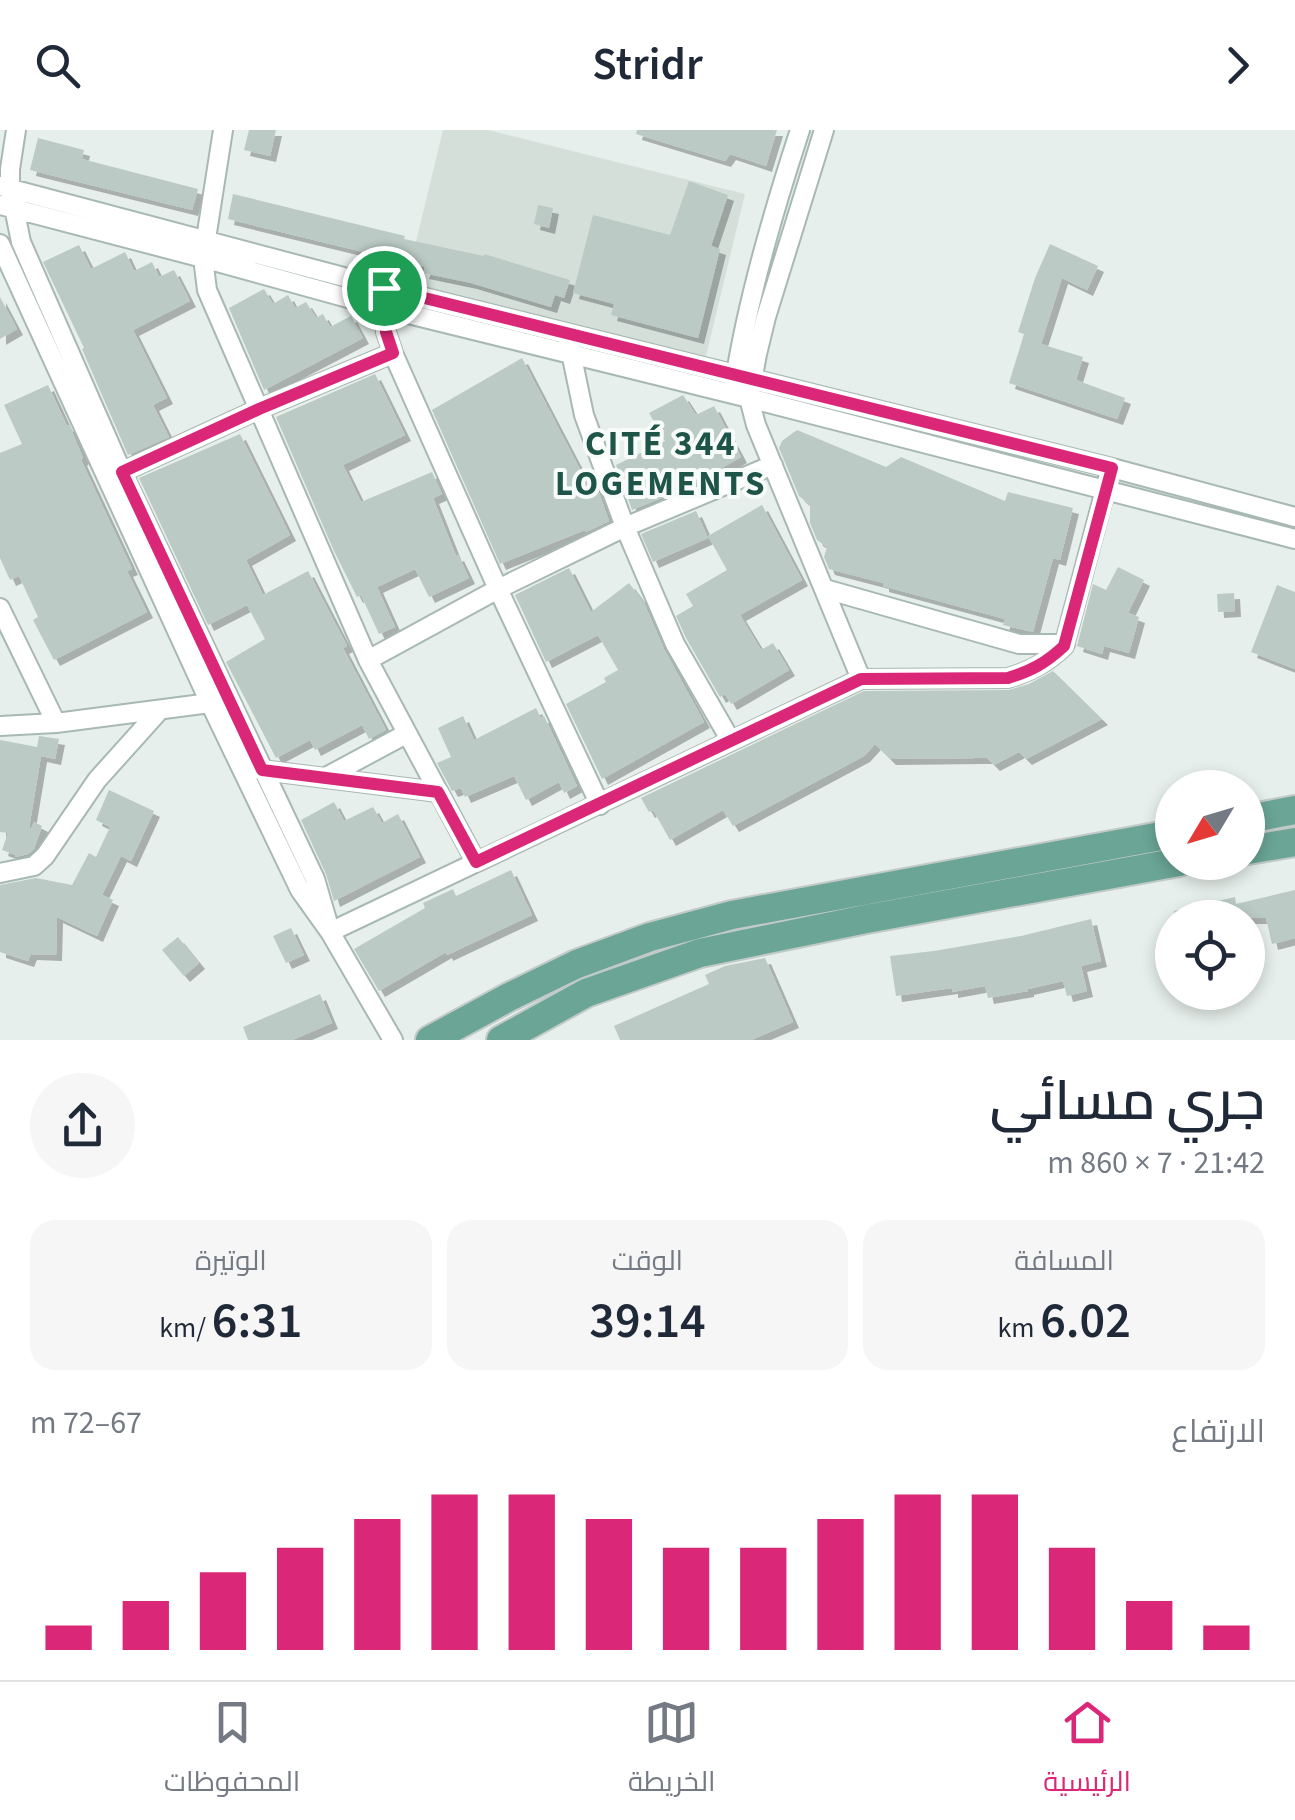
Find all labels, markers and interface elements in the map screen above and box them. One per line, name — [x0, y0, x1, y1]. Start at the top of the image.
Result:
text: Stridr — [592, 33, 703, 97]
icon: search — [30, 38, 85, 93]
icon: forward — [1210, 38, 1265, 93]
pin — [342, 246, 427, 331]
icon: arrive — [357, 261, 412, 316]
district label: CITÉ 344 LOGEMENTS — [555, 419, 767, 509]
north arrow — [1155, 770, 1265, 880]
map controls — [1155, 770, 1265, 1010]
button: locate — [1155, 900, 1265, 1010]
text: جري مسائي — [990, 1063, 1265, 1141]
button: share — [30, 1073, 135, 1178]
text: 21:42 · 7 × 860 m — [1047, 1140, 1265, 1186]
text: الوتيرة — [195, 1241, 267, 1281]
text: الوقت — [612, 1241, 683, 1281]
text: المسافة — [1014, 1241, 1114, 1281]
text: 6:31 — [212, 1286, 302, 1357]
text: 39:14 — [589, 1286, 706, 1357]
text: 6.02 — [1040, 1286, 1131, 1357]
text: /km — [159, 1308, 212, 1348]
text: km — [997, 1308, 1040, 1348]
text: 67–72 m — [30, 1400, 142, 1446]
text: الارتفاع — [1171, 1409, 1265, 1455]
tab: المحفوظات — [164, 1695, 300, 1807]
tab: الخريطة — [628, 1695, 715, 1807]
tab: الرئيسية — [1043, 1695, 1131, 1807]

